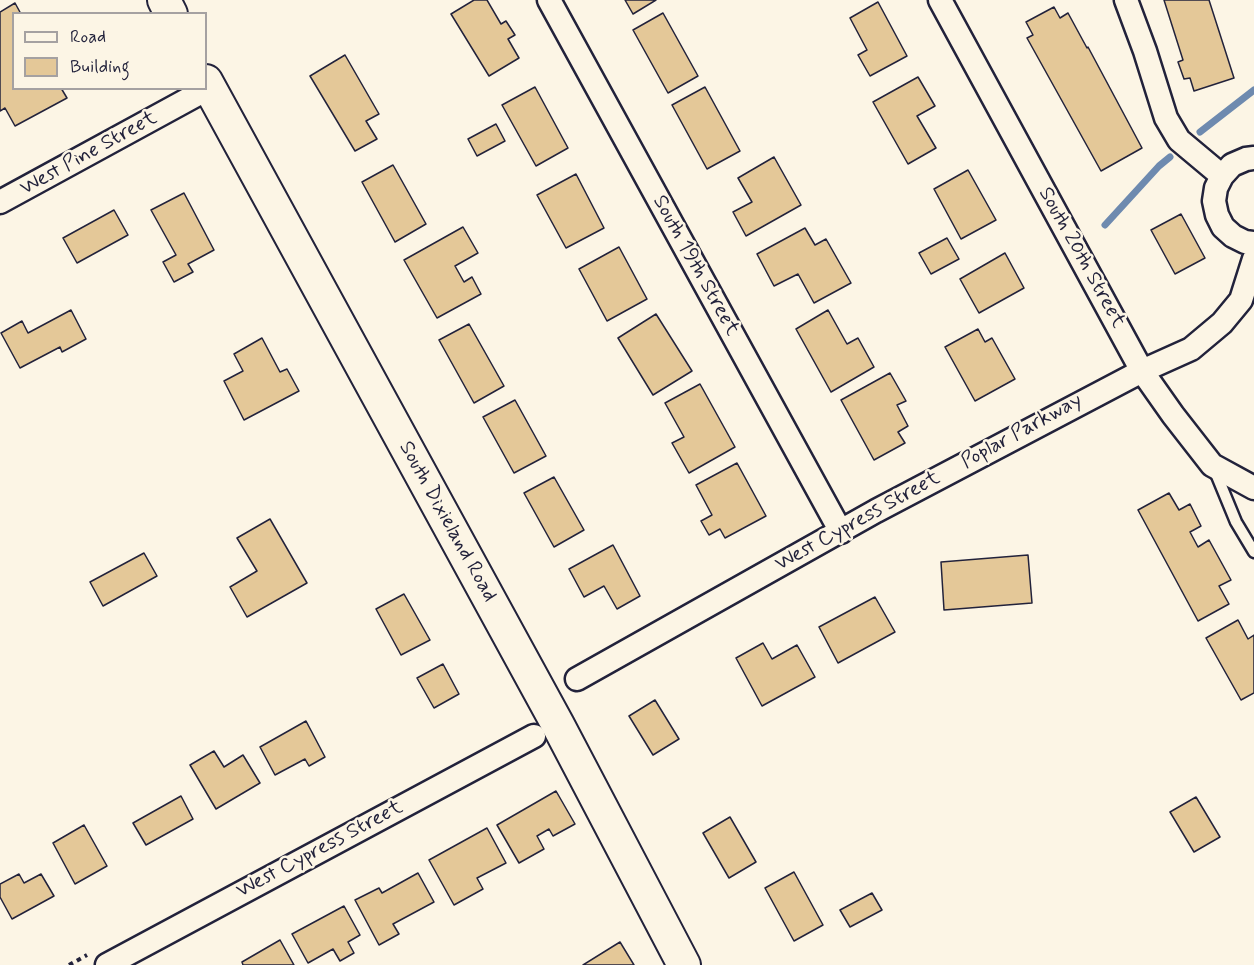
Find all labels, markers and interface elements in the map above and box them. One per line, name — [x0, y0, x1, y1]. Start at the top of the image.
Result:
legend — [12, 12, 207, 90]
text: Road — [70, 25, 106, 49]
text: Building — [70, 55, 130, 79]
street label: West Pine Street — [16, 106, 162, 202]
street label: South 20th Street — [1032, 183, 1130, 333]
street label: South 19th Street — [646, 191, 744, 341]
street label: Poplar Parkway — [957, 388, 1087, 476]
street label: South Dixieland Road — [392, 437, 502, 607]
street label: West Cypress Street — [771, 466, 945, 578]
street label: West Cypress Street — [233, 796, 407, 904]

